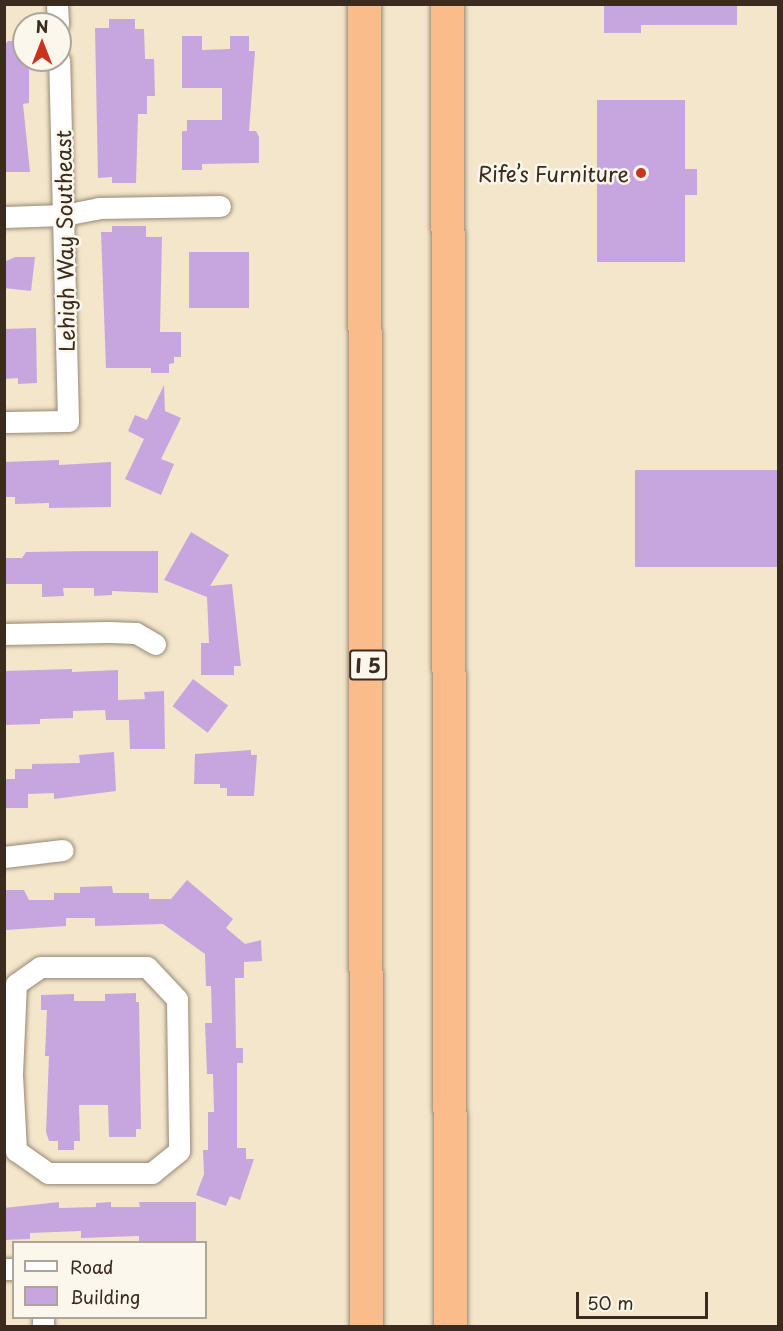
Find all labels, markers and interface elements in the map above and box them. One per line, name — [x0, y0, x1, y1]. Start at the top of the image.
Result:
north arrow — [12, 12, 72, 72]
text: N — [36, 14, 48, 38]
street label: Lehigh Way Southeast — [49, 129, 79, 353]
place label: Rife’s Furniture — [476, 160, 629, 186]
marker: Rife’s Furniture — [634, 166, 648, 180]
road number: I 5 — [348, 648, 388, 682]
legend — [12, 1241, 207, 1319]
text: Road — [70, 1253, 114, 1280]
scale bar — [579, 1280, 711, 1318]
text: Building — [70, 1283, 140, 1310]
text: 50 m — [587, 1289, 634, 1316]

